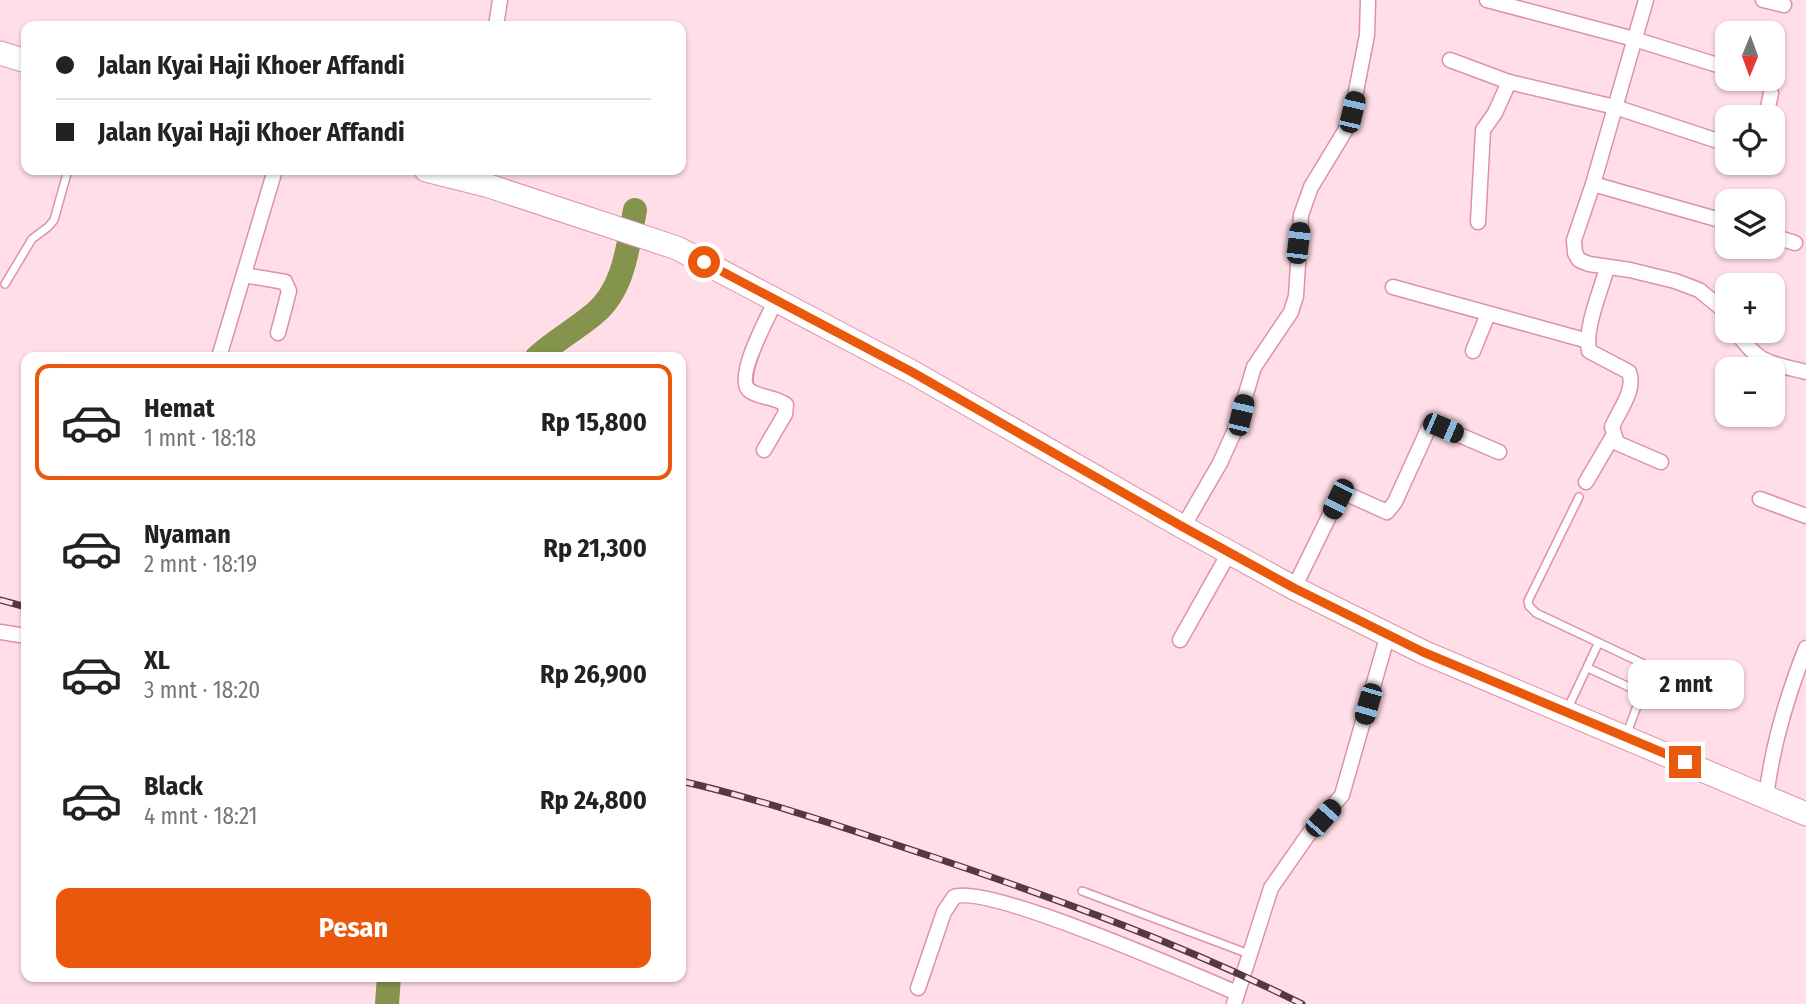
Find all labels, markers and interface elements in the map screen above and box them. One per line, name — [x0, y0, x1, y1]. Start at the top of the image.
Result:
north arrow — [1715, 21, 1785, 91]
map controls — [1715, 21, 1785, 427]
text: Jalan Kyai Haji Khoer Affandi — [98, 50, 405, 81]
car — [1338, 89, 1367, 135]
button: locate — [1715, 105, 1785, 175]
text: Jalan Kyai Haji Khoer Affandi — [98, 117, 405, 148]
button: layers — [1715, 189, 1785, 259]
car — [1286, 221, 1311, 265]
route start — [688, 246, 720, 278]
button: + — [1715, 273, 1785, 343]
button: − — [1715, 357, 1785, 427]
icon: car — [60, 391, 123, 454]
car — [1227, 392, 1256, 438]
text: Hemat — [144, 393, 215, 424]
text: Rp 15,800 — [541, 407, 647, 438]
car — [1420, 410, 1467, 446]
text: 1 mnt · 18:18 — [144, 424, 256, 452]
car — [1320, 476, 1357, 522]
icon: car — [60, 517, 123, 580]
text: Nyaman — [144, 519, 231, 550]
text: Rp 21,300 — [543, 533, 647, 564]
text: 2 mnt · 18:19 — [144, 550, 257, 578]
icon: car — [60, 643, 123, 706]
text: XL — [144, 645, 170, 676]
text: Rp 26,900 — [540, 659, 647, 690]
callout: 2 mnt — [1627, 660, 1743, 710]
text: 2 mnt — [1659, 670, 1713, 698]
text: 3 mnt · 18:20 — [144, 676, 260, 704]
car — [1353, 681, 1384, 727]
route end — [1669, 746, 1701, 778]
icon: car — [60, 769, 123, 832]
text: Black — [144, 771, 203, 802]
text: Rp 24,800 — [540, 785, 647, 816]
car — [1302, 795, 1345, 841]
text: 4 mnt · 18:21 — [144, 802, 258, 830]
button: Pesan — [56, 888, 651, 968]

